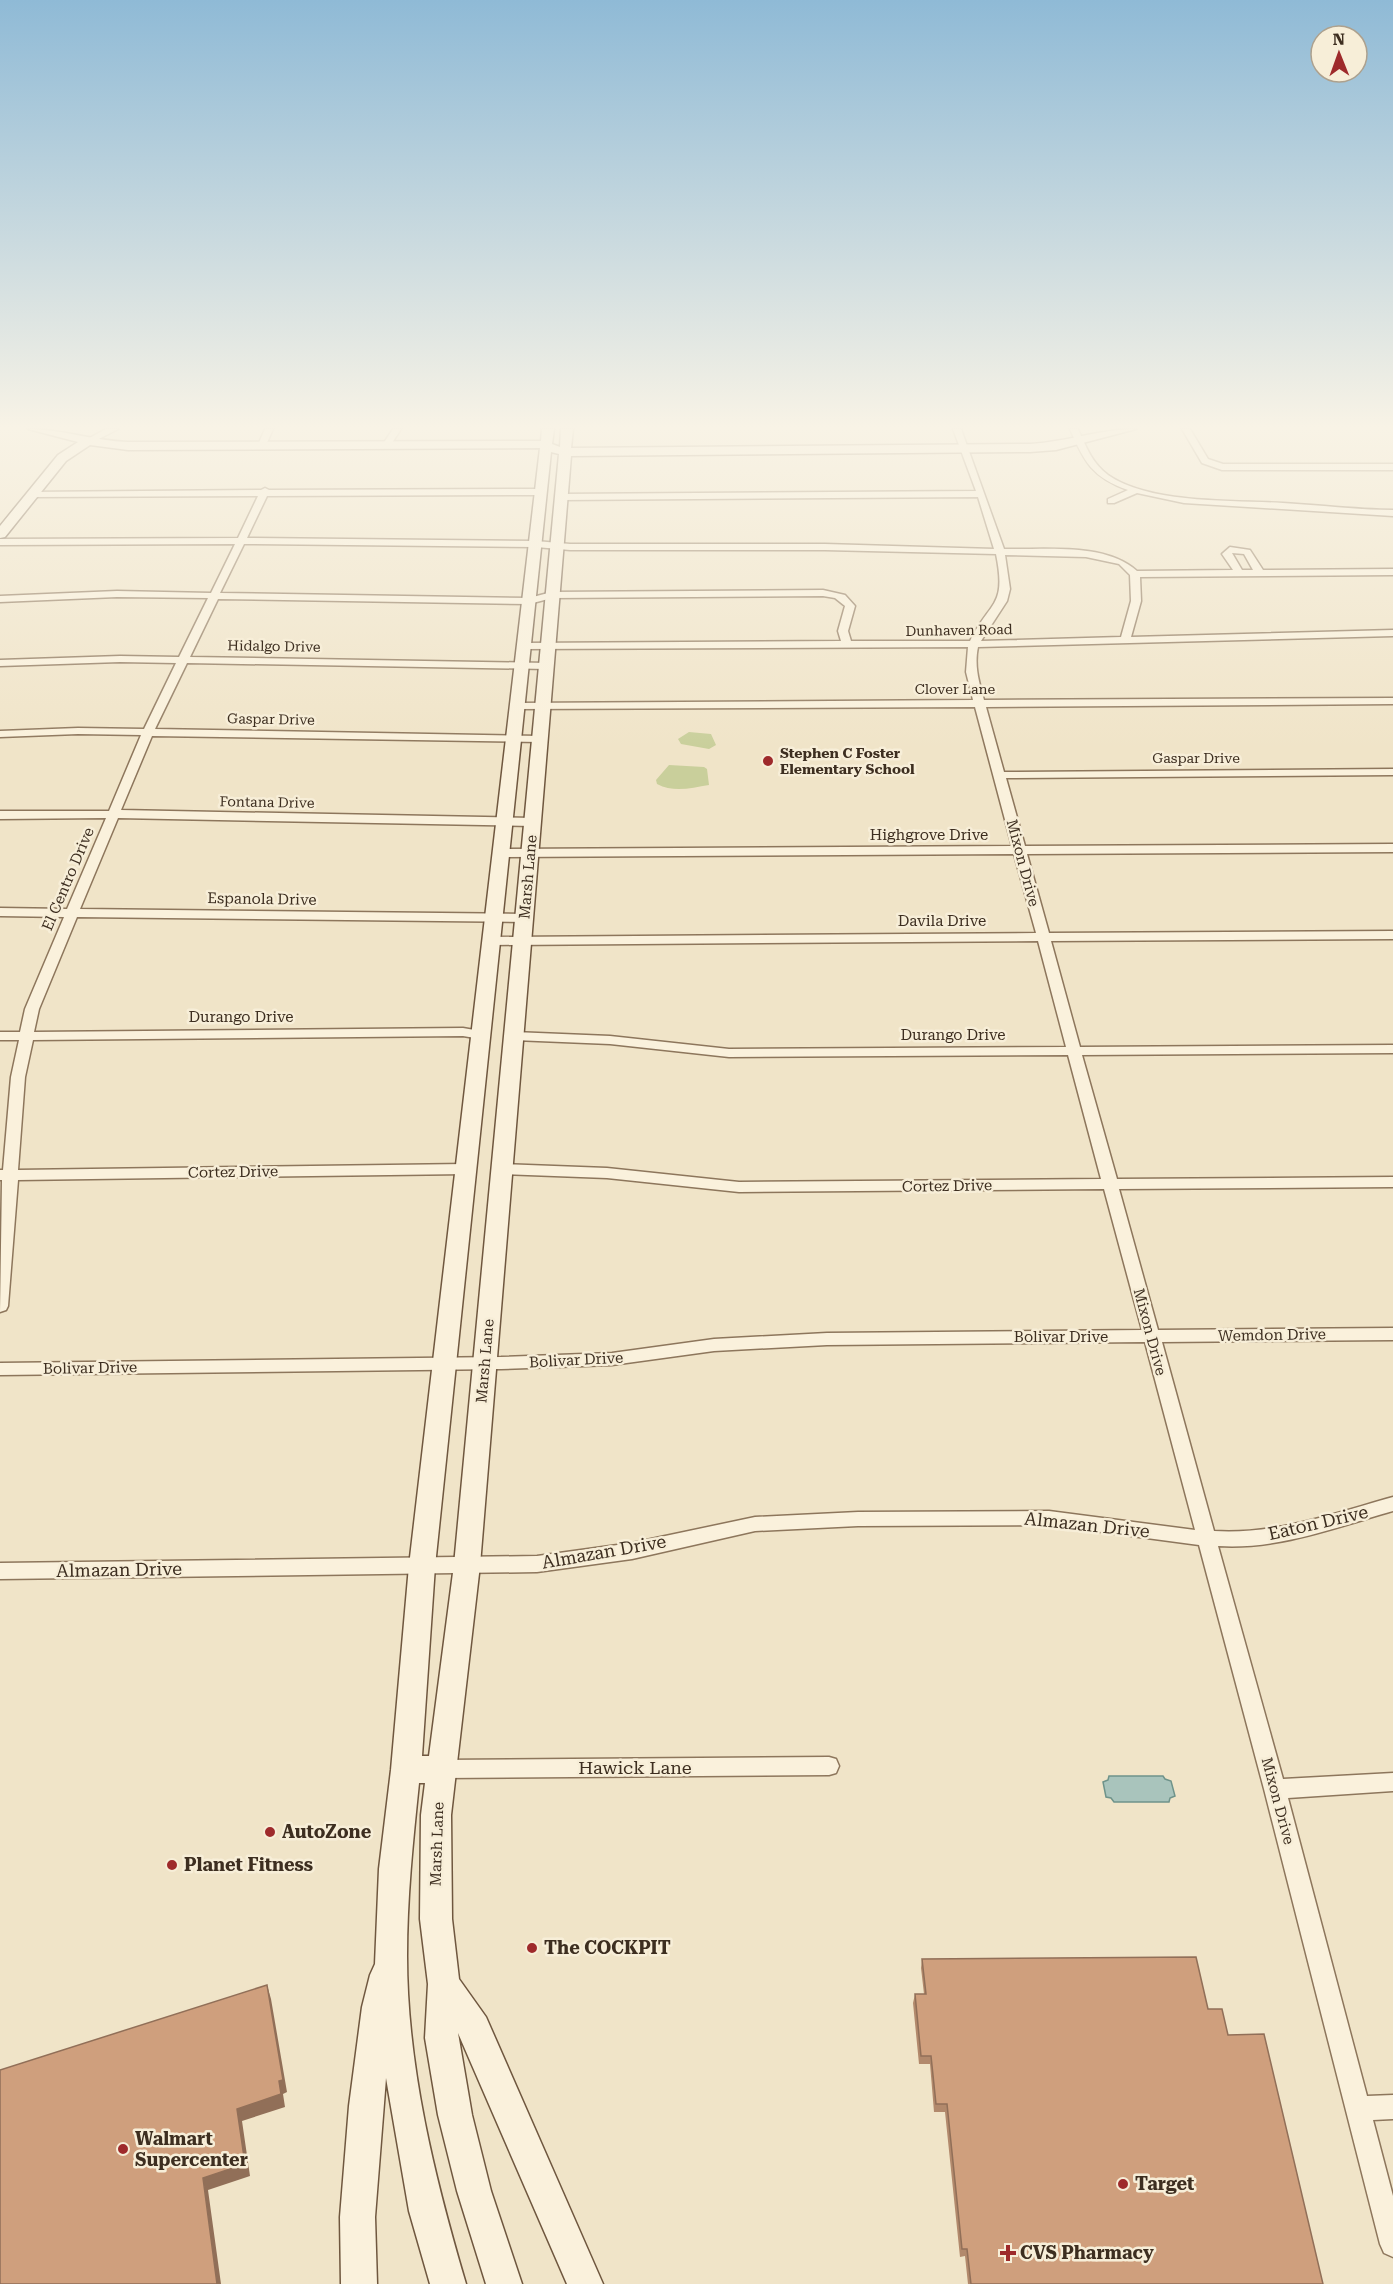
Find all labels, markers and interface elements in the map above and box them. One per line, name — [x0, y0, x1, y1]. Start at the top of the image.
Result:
north arrow — [1309, 24, 1369, 84]
text: N — [1332, 30, 1345, 49]
street label: Dunhaven Road — [905, 621, 1013, 639]
street label: Hidalgo Drive — [227, 637, 321, 655]
street label: Clover Lane — [915, 681, 996, 697]
street label: Gaspar Drive — [227, 710, 315, 728]
place label: Stephen C Foster Elementary School — [780, 745, 915, 777]
street label: Gaspar Drive — [1152, 750, 1240, 766]
marker: Stephen C Foster Elementary School — [761, 754, 775, 768]
street label: Fontana Drive — [219, 793, 315, 811]
street label: Mixon Drive — [1003, 817, 1043, 909]
street label: El Centro Drive — [38, 825, 98, 933]
street label: Highgrove Drive — [870, 826, 988, 844]
street label: Marsh Lane — [515, 834, 541, 920]
street label: Espanola Drive — [207, 889, 317, 909]
street label: Davila Drive — [898, 912, 986, 930]
street label: Durango Drive — [188, 1008, 294, 1026]
street label: Durango Drive — [900, 1026, 1006, 1044]
street label: Cortez Drive — [188, 1162, 278, 1182]
street label: Cortez Drive — [902, 1176, 992, 1196]
street label: Mixon Drive — [1130, 1286, 1170, 1378]
street label: Marsh Lane — [472, 1318, 498, 1404]
street label: Wemdon Drive — [1218, 1325, 1326, 1345]
street label: Bolivar Drive — [1014, 1328, 1108, 1346]
street label: Bolivar Drive — [528, 1349, 624, 1371]
street label: Bolivar Drive — [43, 1358, 137, 1378]
street label: Eaton Drive — [1266, 1501, 1370, 1544]
street label: Almazan Drive — [1023, 1507, 1151, 1542]
street label: Almazan Drive — [540, 1530, 668, 1573]
street label: Almazan Drive — [56, 1558, 182, 1581]
street label: Mixon Drive — [1258, 1755, 1298, 1847]
street label: Hawick Lane — [578, 1757, 692, 1778]
street label: Marsh Lane — [427, 1801, 447, 1887]
place label: AutoZone — [282, 1821, 372, 1842]
marker: AutoZone — [263, 1825, 277, 1839]
place label: Planet Fitness — [184, 1854, 313, 1875]
marker: Planet Fitness — [165, 1858, 179, 1872]
place label: The COCKPIT — [544, 1937, 671, 1958]
marker: The COCKPIT — [525, 1941, 539, 1955]
place label: Walmart Supercenter — [135, 2128, 248, 2170]
marker: Walmart Supercenter — [116, 2142, 130, 2156]
place label: Target — [1135, 2173, 1194, 2194]
marker: Target — [1116, 2177, 1130, 2191]
place label: CVS Pharmacy — [1020, 2242, 1154, 2263]
marker: CVS Pharmacy — [1001, 2246, 1015, 2260]

